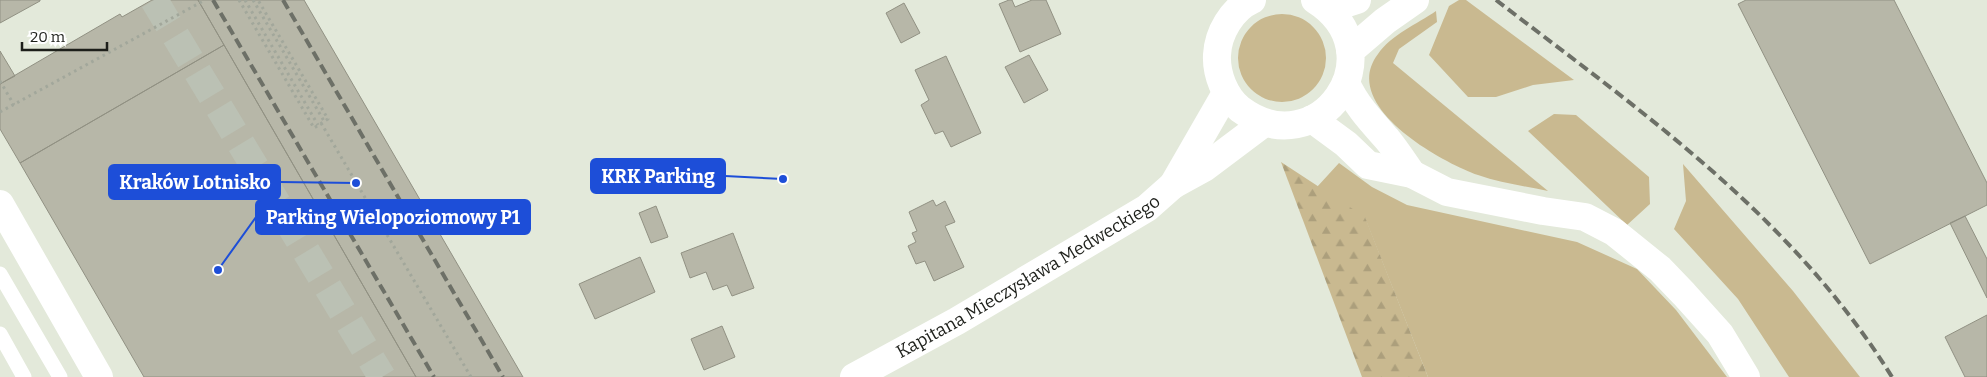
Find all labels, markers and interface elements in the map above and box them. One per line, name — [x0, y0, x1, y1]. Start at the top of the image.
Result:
scale bar — [22, 20, 108, 52]
text: 20 m — [30, 28, 66, 46]
callout: KRK Parking — [591, 159, 725, 193]
callout: Kraków Lotnisko — [109, 165, 280, 199]
text: KRK Parking — [601, 165, 715, 188]
text: Kraków Lotnisko — [119, 171, 271, 194]
street label: Kapitana Mieczysława Medweckiego — [892, 190, 1165, 363]
callout: Parking Wielopoziomowy P1 — [256, 200, 530, 234]
text: Parking Wielopoziomowy P1 — [266, 206, 521, 229]

